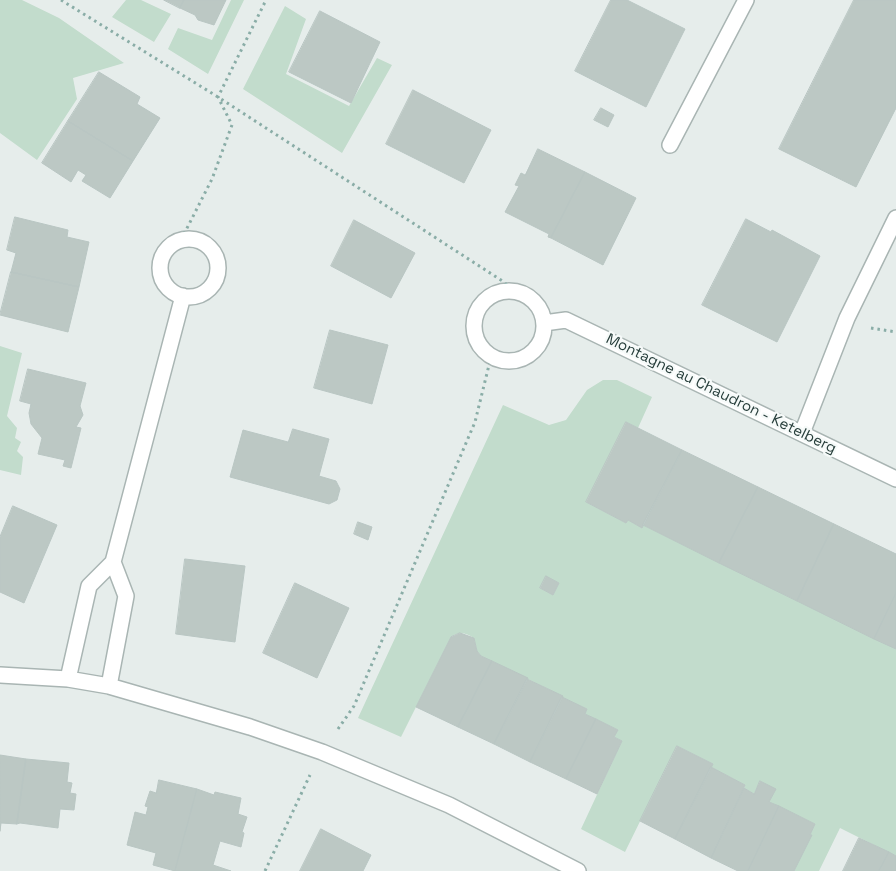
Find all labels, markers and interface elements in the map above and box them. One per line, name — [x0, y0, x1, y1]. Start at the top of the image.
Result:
street label: Montagne au Chaudron - Ketelberg — [603, 330, 839, 458]

